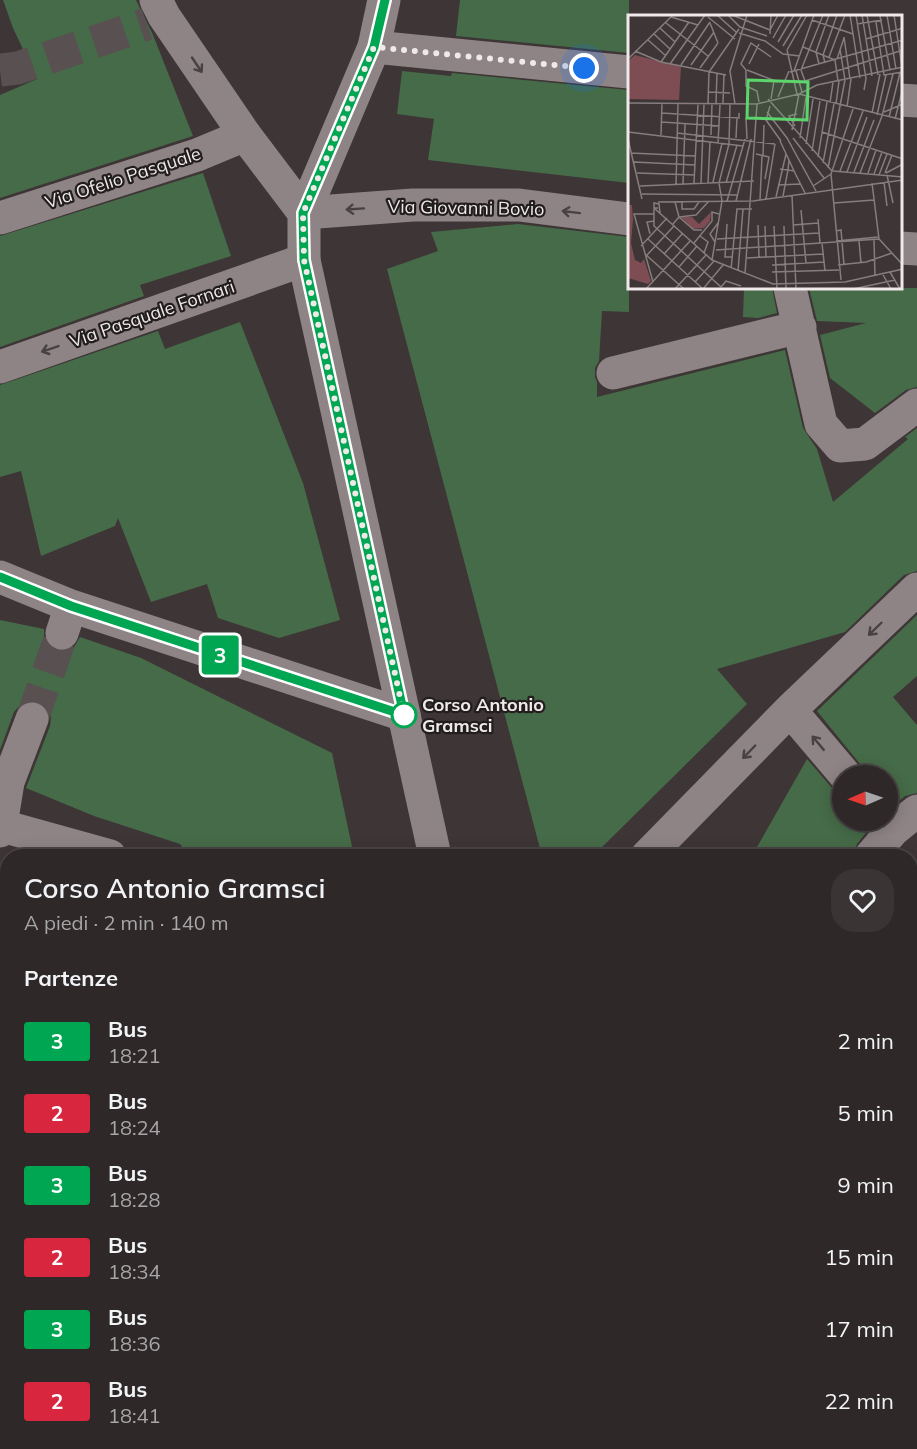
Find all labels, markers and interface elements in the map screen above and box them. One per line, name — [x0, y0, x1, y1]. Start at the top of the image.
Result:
inset map — [628, 15, 902, 290]
your location — [569, 53, 599, 83]
one-way arrow — [191, 56, 203, 72]
street label: Via Ofelio Pasquale — [42, 141, 204, 214]
street label: Via Giovanni Bovio — [387, 195, 545, 220]
one-way arrow — [346, 204, 366, 215]
one-way arrow — [562, 206, 581, 217]
street label: Via Pasquale Fornari — [66, 275, 237, 353]
one-way arrow — [42, 345, 60, 356]
one-way arrow — [867, 622, 882, 636]
line badge: 3 — [200, 636, 240, 674]
text: 3 — [214, 642, 226, 668]
place label: Corso Antonio Gramsci — [422, 693, 544, 737]
marker: Corso Antonio Gramsci — [391, 702, 417, 728]
one-way arrow — [811, 736, 825, 751]
one-way arrow — [742, 744, 757, 759]
north arrow — [832, 765, 898, 831]
map controls — [832, 765, 898, 831]
button: heart — [831, 869, 894, 932]
text: Corso Antonio Gramsci — [24, 870, 325, 905]
text: A piedi · 2 min · 140 m — [24, 910, 228, 935]
text: Partenze — [24, 964, 118, 992]
text: Bus — [108, 1015, 147, 1043]
text: 2 min — [838, 1027, 894, 1055]
text: 3 — [51, 1028, 63, 1054]
text: 18:21 — [108, 1043, 161, 1068]
text: Bus — [108, 1087, 147, 1115]
text: 5 min — [838, 1099, 894, 1127]
text: 2 — [51, 1100, 63, 1126]
text: 18:24 — [108, 1115, 161, 1140]
text: Bus — [108, 1159, 147, 1187]
text: 9 min — [838, 1171, 894, 1199]
text: 3 — [51, 1172, 63, 1198]
text: 18:28 — [108, 1187, 161, 1212]
text: Bus — [108, 1231, 147, 1259]
text: 15 min — [824, 1243, 894, 1271]
text: 2 — [51, 1244, 63, 1270]
text: 18:34 — [108, 1259, 161, 1284]
text: Bus — [108, 1303, 147, 1331]
text: 17 min — [824, 1315, 894, 1343]
text: 3 — [51, 1316, 63, 1342]
text: 18:36 — [108, 1331, 161, 1356]
text: Bus — [108, 1375, 147, 1403]
text: 22 min — [824, 1387, 894, 1415]
text: 2 — [51, 1388, 63, 1414]
text: 18:41 — [108, 1403, 161, 1428]

